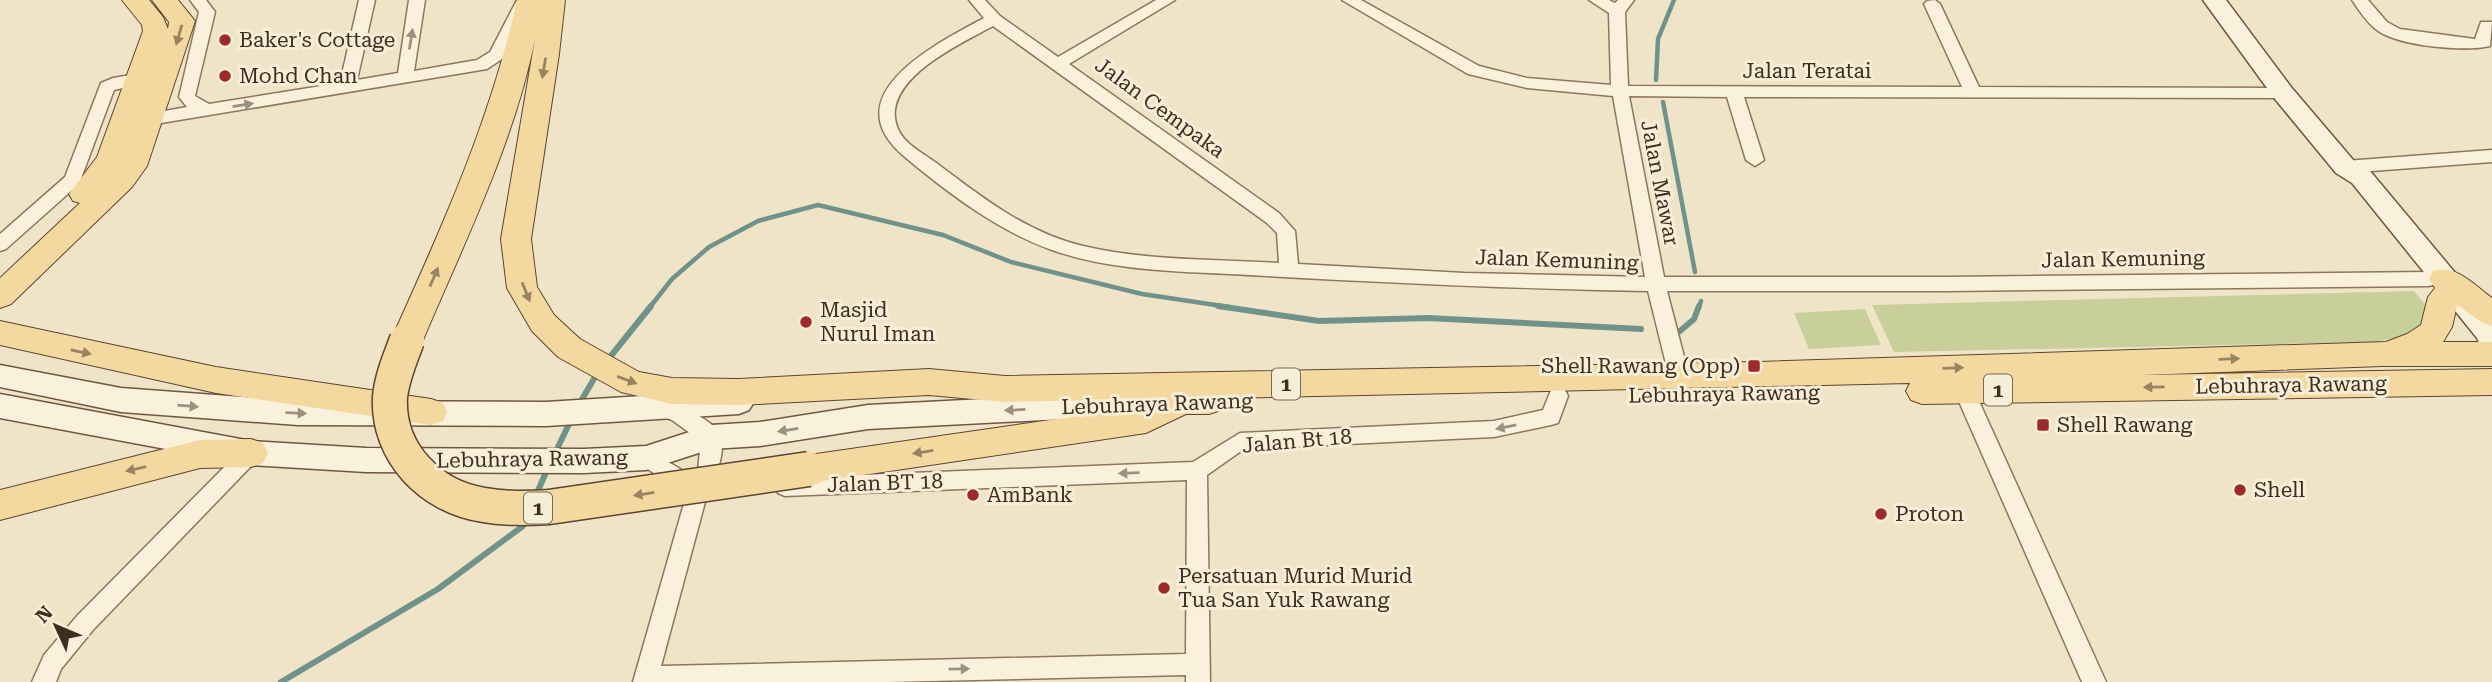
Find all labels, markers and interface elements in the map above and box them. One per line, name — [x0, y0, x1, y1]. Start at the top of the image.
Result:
one-way arrow — [173, 25, 183, 46]
place label: Baker's Cottage — [239, 28, 395, 52]
one-way arrow — [406, 28, 417, 50]
marker: Baker's Cottage — [217, 32, 233, 48]
street label: Jalan Cempaka — [1091, 53, 1230, 163]
one-way arrow — [538, 57, 549, 79]
street label: Jalan Teratai — [1742, 59, 1872, 83]
place label: Mohd Chan — [239, 64, 358, 88]
marker: Mohd Chan — [217, 68, 233, 84]
one-way arrow — [232, 99, 254, 110]
street label: Jalan Mawar — [1636, 118, 1684, 248]
street label: Jalan Kemuning — [1475, 245, 1639, 275]
street label: Jalan Kemuning — [2041, 246, 2205, 272]
one-way arrow — [428, 267, 440, 287]
one-way arrow — [520, 282, 531, 303]
place label: Masjid Nurul Iman — [820, 298, 936, 346]
marker: Masjid Nurul Iman — [798, 314, 814, 330]
one-way arrow — [70, 346, 92, 357]
place label: Shell Rawang (Opp) — [1541, 354, 1740, 378]
one-way arrow — [2218, 354, 2240, 365]
marker: Shell Rawang (Opp) — [1746, 358, 1762, 374]
one-way arrow — [1942, 363, 1964, 374]
road number: 1 — [1272, 368, 1300, 400]
street label: Lebuhraya Rawang — [2195, 371, 2387, 399]
road number: 1 — [1984, 374, 2012, 406]
one-way arrow — [616, 375, 637, 386]
street label: Lebuhraya Rawang — [1628, 380, 1820, 408]
one-way arrow — [2143, 381, 2165, 393]
street label: Lebuhraya Rawang — [1061, 389, 1253, 419]
one-way arrow — [177, 401, 199, 412]
one-way arrow — [1004, 404, 1026, 415]
one-way arrow — [285, 407, 307, 419]
place label: Shell Rawang — [2057, 413, 2193, 437]
marker: Shell Rawang — [2035, 417, 2051, 433]
one-way arrow — [1495, 421, 1517, 432]
one-way arrow — [777, 424, 799, 435]
street label: Jalan Bt 18 — [1241, 424, 1353, 458]
street label: Lebuhraya Rawang — [436, 445, 628, 473]
one-way arrow — [912, 447, 934, 458]
one-way arrow — [125, 463, 147, 474]
one-way arrow — [1118, 468, 1140, 479]
street label: Jalan BT 18 — [827, 469, 943, 497]
place label: Shell — [2254, 478, 2305, 502]
marker: Shell — [2232, 482, 2248, 498]
place label: AmBank — [987, 483, 1073, 507]
marker: AmBank — [965, 487, 981, 503]
one-way arrow — [633, 489, 655, 500]
road number: 1 — [524, 492, 552, 524]
place label: Proton — [1895, 502, 1964, 526]
marker: Proton — [1873, 506, 1889, 522]
place label: Persatuan Murid Murid Tua San Yuk Rawang — [1178, 564, 1413, 612]
marker: Persatuan Murid Murid Tua San Yuk Rawang — [1156, 580, 1172, 596]
north arrow — [21, 591, 91, 661]
text: N — [31, 601, 58, 628]
one-way arrow — [948, 664, 970, 675]

